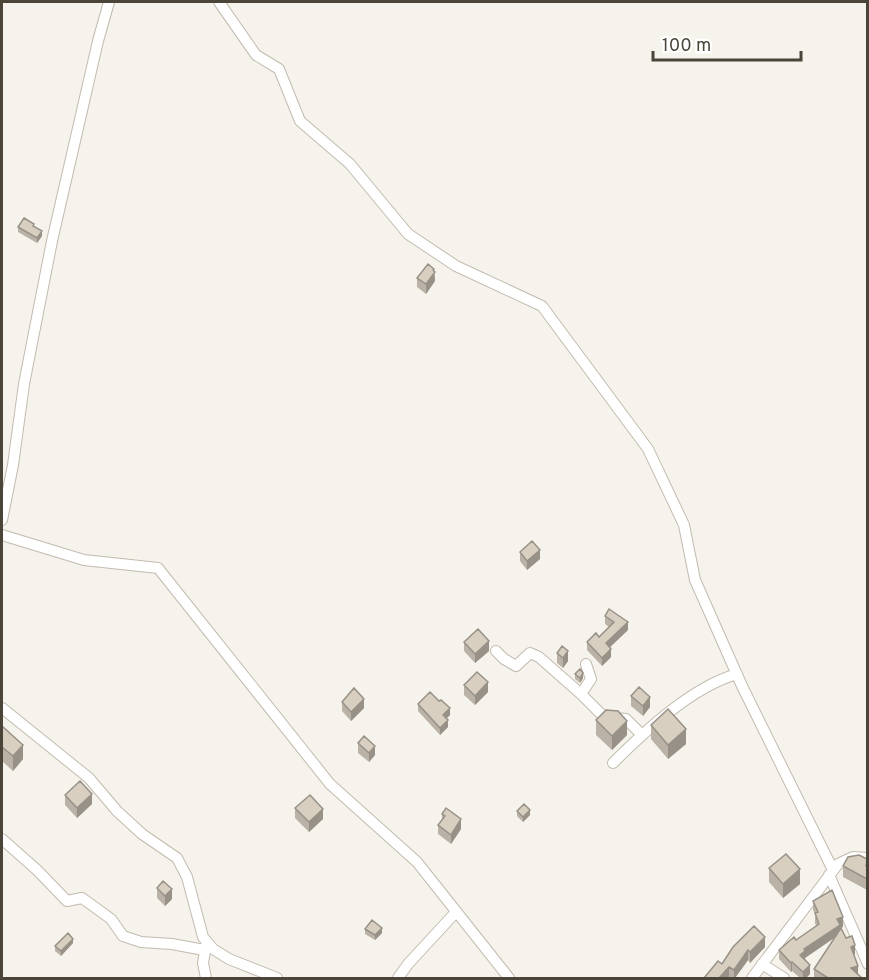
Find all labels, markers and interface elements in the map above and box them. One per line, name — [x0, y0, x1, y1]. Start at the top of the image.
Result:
scale bar — [653, 24, 802, 62]
text: 100 m — [662, 35, 711, 58]

